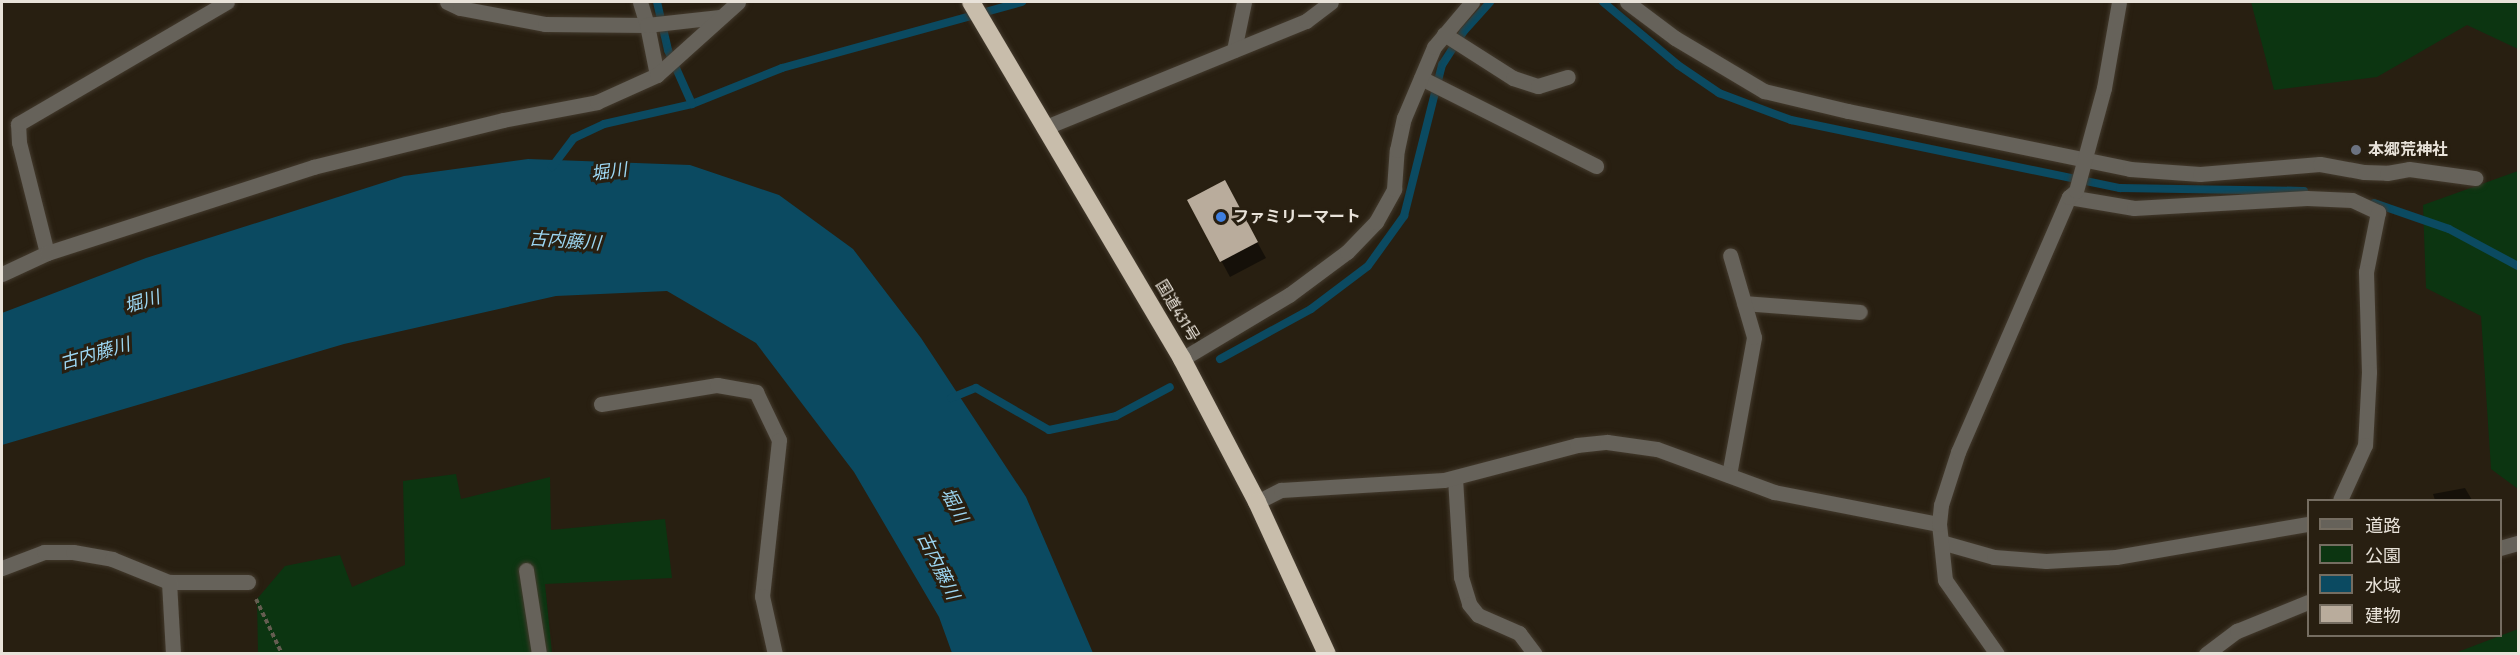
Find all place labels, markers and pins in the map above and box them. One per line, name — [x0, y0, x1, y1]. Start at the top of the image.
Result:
place label: 本郷荒神社 — [2368, 140, 2448, 160]
marker: 本郷荒神社 — [2349, 143, 2363, 157]
place label: ファミリーマート — [1233, 207, 1361, 227]
marker: ファミリーマート — [1214, 210, 1228, 224]

